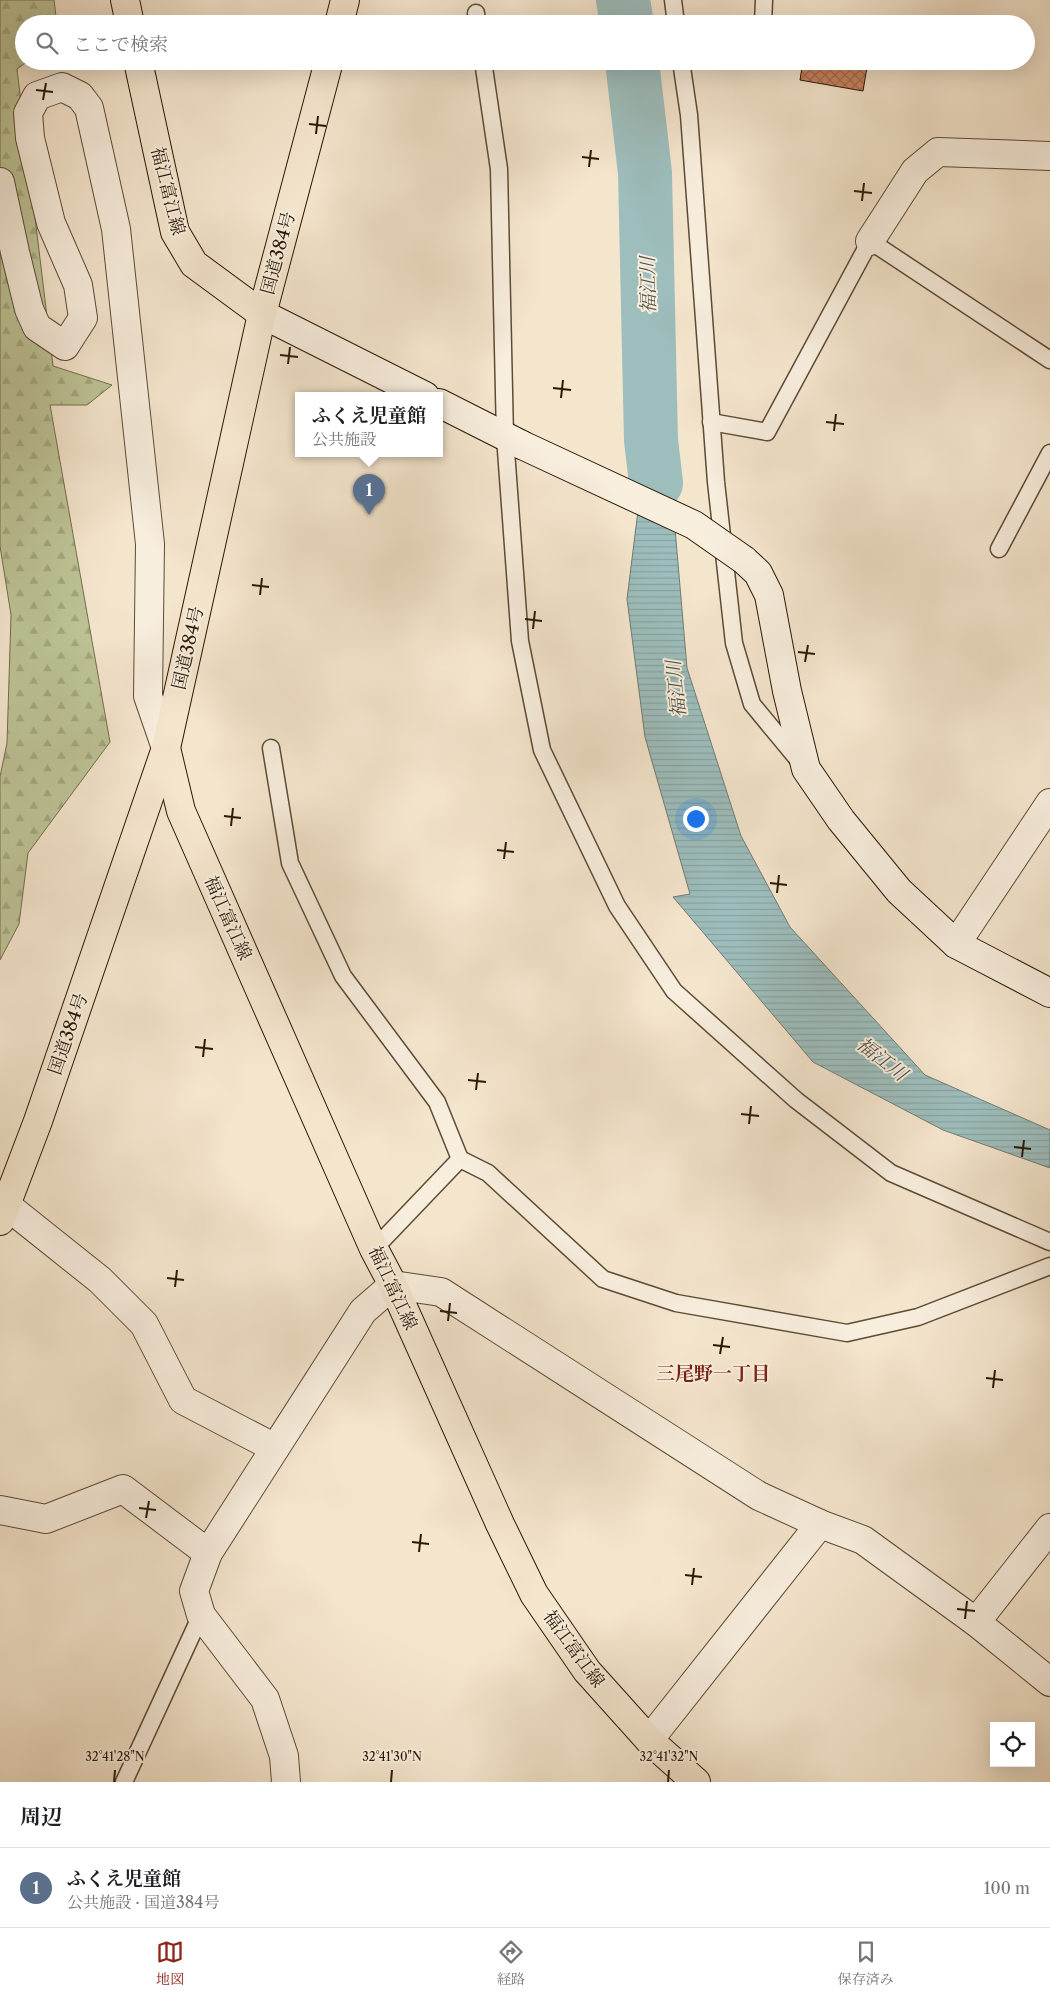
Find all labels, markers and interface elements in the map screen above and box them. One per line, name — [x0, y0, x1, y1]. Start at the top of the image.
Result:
search box — [15, 15, 1035, 70]
icon: search — [33, 29, 61, 57]
text: ここで検索 — [73, 33, 168, 56]
street label: 福江富江線 — [146, 145, 190, 237]
street label: 国道384号 — [256, 209, 300, 297]
water label: 福江川 — [636, 254, 660, 314]
popup — [295, 392, 443, 457]
text: ふくえ児童館 — [312, 404, 426, 427]
text: 公共施設 — [312, 429, 376, 449]
pin: 1 — [353, 474, 385, 515]
street label: 国道384号 — [168, 604, 208, 692]
water label: 福江川 — [661, 657, 690, 719]
your location — [683, 806, 709, 832]
street label: 福江富江線 — [200, 872, 256, 964]
street label: 国道384号 — [44, 990, 92, 1078]
water label: 福江川 — [852, 1032, 913, 1087]
street label: 福江富江線 — [364, 1243, 422, 1333]
district label: 三尾野一丁目 — [656, 1362, 770, 1385]
street label: 福江富江線 — [539, 1606, 609, 1692]
map controls — [990, 1722, 1035, 1767]
button: locate — [990, 1722, 1035, 1767]
text: 32°41'28"N — [85, 1749, 145, 1764]
text: 32°41'30"N — [362, 1749, 422, 1764]
text: 32°41'32"N — [640, 1749, 699, 1764]
text: 周辺 — [20, 1804, 62, 1829]
text: ふくえ児童館 — [67, 1867, 181, 1890]
text: 1 — [32, 1878, 40, 1898]
text: 100 m — [984, 1878, 1030, 1898]
text: 公共施設 · 国道384号 — [67, 1892, 220, 1912]
tab: 地図 — [156, 1938, 184, 1988]
tab: 経路 — [497, 1938, 525, 1988]
tab: 保存済み — [838, 1938, 894, 1988]

